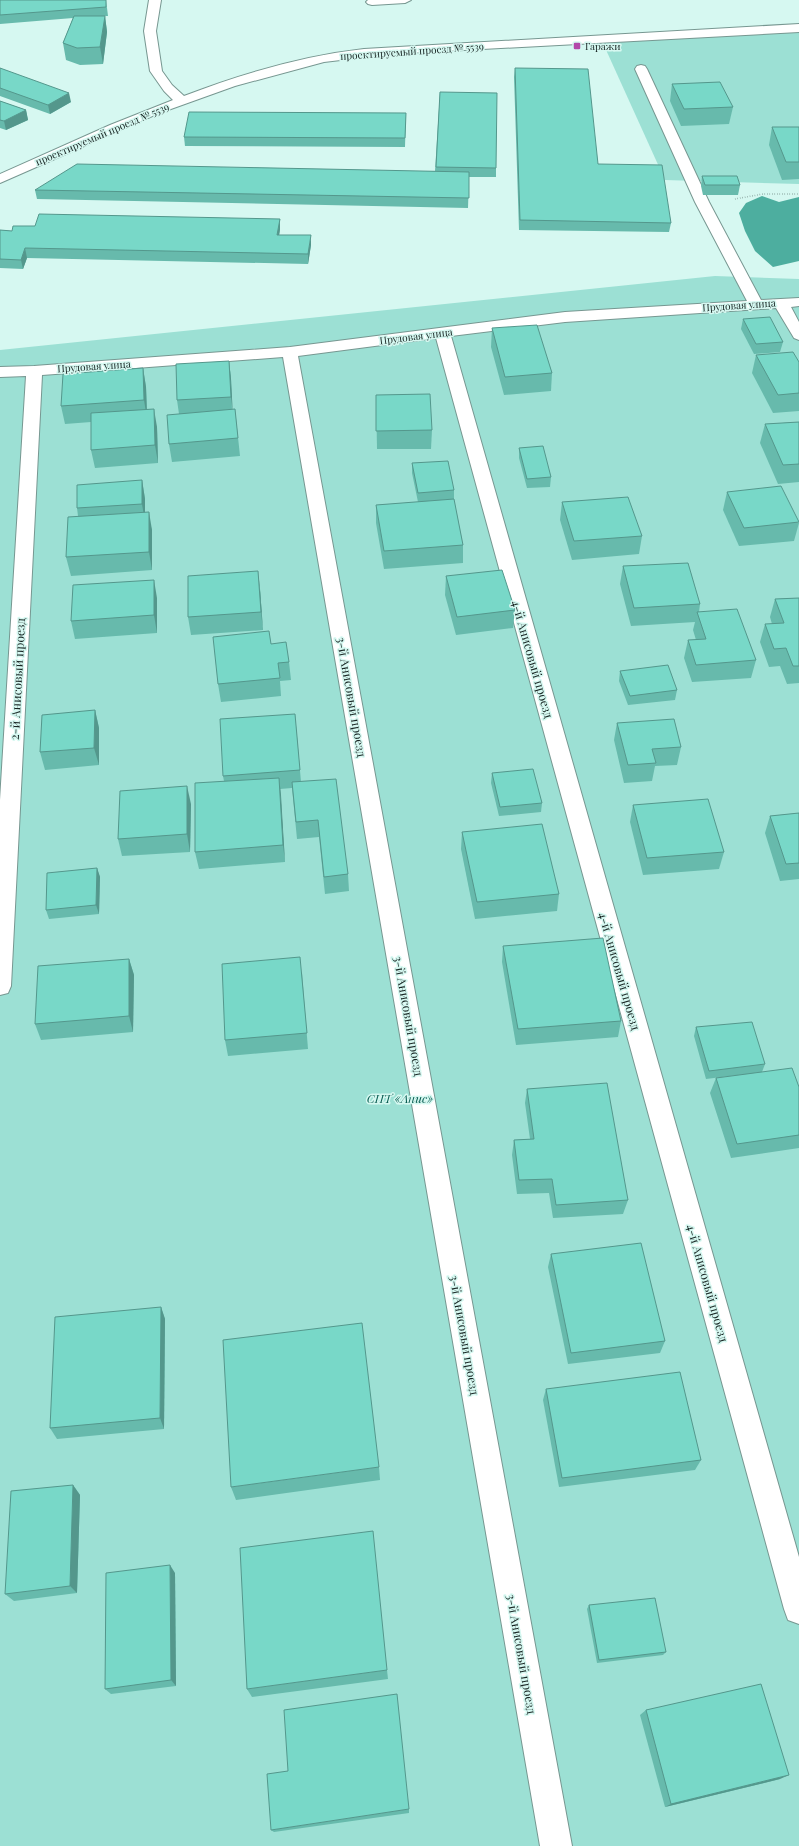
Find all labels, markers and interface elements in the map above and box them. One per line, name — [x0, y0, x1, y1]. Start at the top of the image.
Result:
street label: проектируемый проезд № 5539 — [340, 39, 484, 63]
place label: Гаражи — [585, 39, 621, 53]
marker: Гаражи — [572, 41, 582, 51]
street label: проектируемый проезд № 5539 — [33, 99, 171, 169]
street label: Прудовая улица — [702, 295, 776, 315]
street label: Прудовая улица — [379, 325, 453, 347]
street label: Прудовая улица — [57, 356, 131, 376]
street label: 4-й Анисовый проезд — [508, 598, 558, 721]
street label: 2-й Анисовый проезд — [6, 617, 28, 740]
street label: 3-й Анисовый проезд — [334, 636, 371, 759]
street label: 4-й Анисовый проезд — [595, 910, 645, 1033]
street label: 3-й Анисовый проезд — [391, 955, 428, 1078]
park label: СНТ «Анис» — [367, 1090, 433, 1106]
street label: 4-й Анисовый проезд — [683, 1222, 733, 1345]
street label: 3-й Анисовый проезд — [447, 1274, 484, 1397]
street label: 3-й Анисовый проезд — [504, 1593, 541, 1716]

